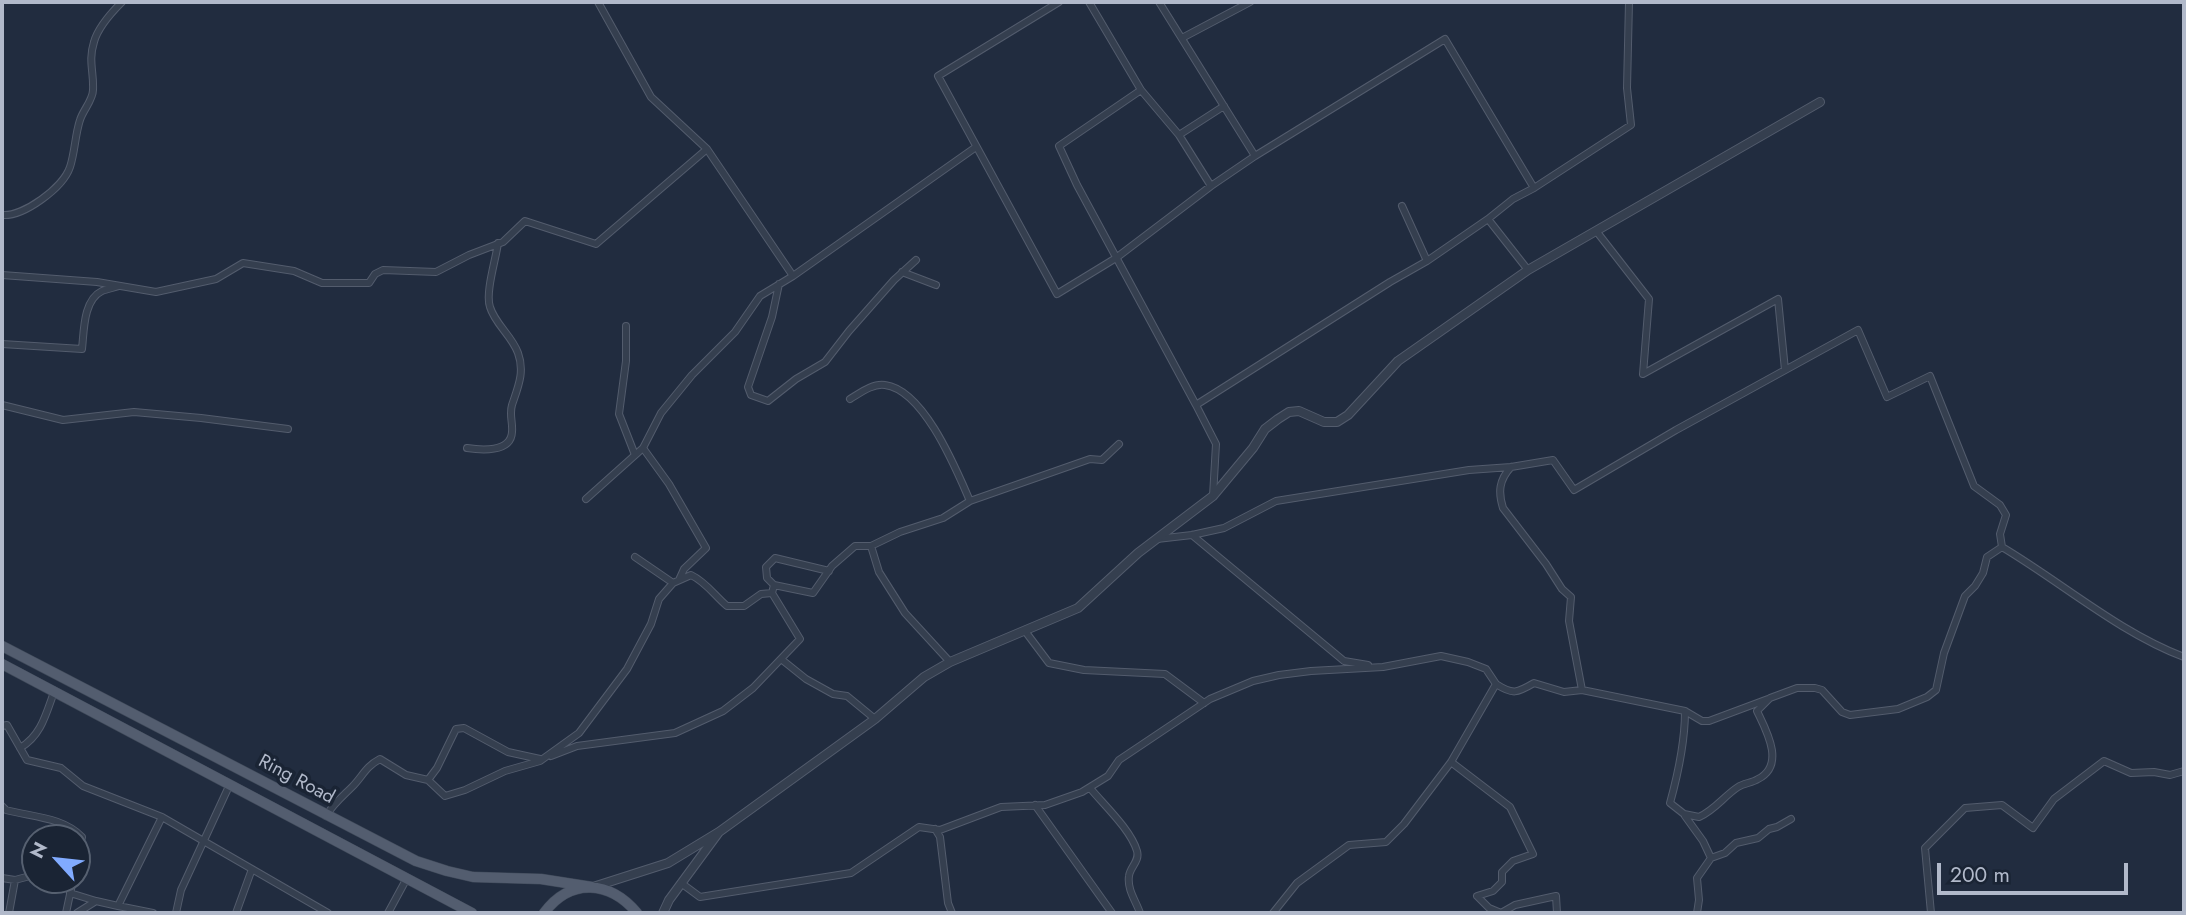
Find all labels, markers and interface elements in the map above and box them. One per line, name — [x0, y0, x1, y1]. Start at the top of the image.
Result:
street label: Ring Road — [254, 750, 338, 810]
north arrow — [21, 824, 91, 894]
text: N — [23, 837, 54, 863]
scale bar — [1941, 848, 2132, 892]
text: 200 m — [1950, 860, 2010, 890]

